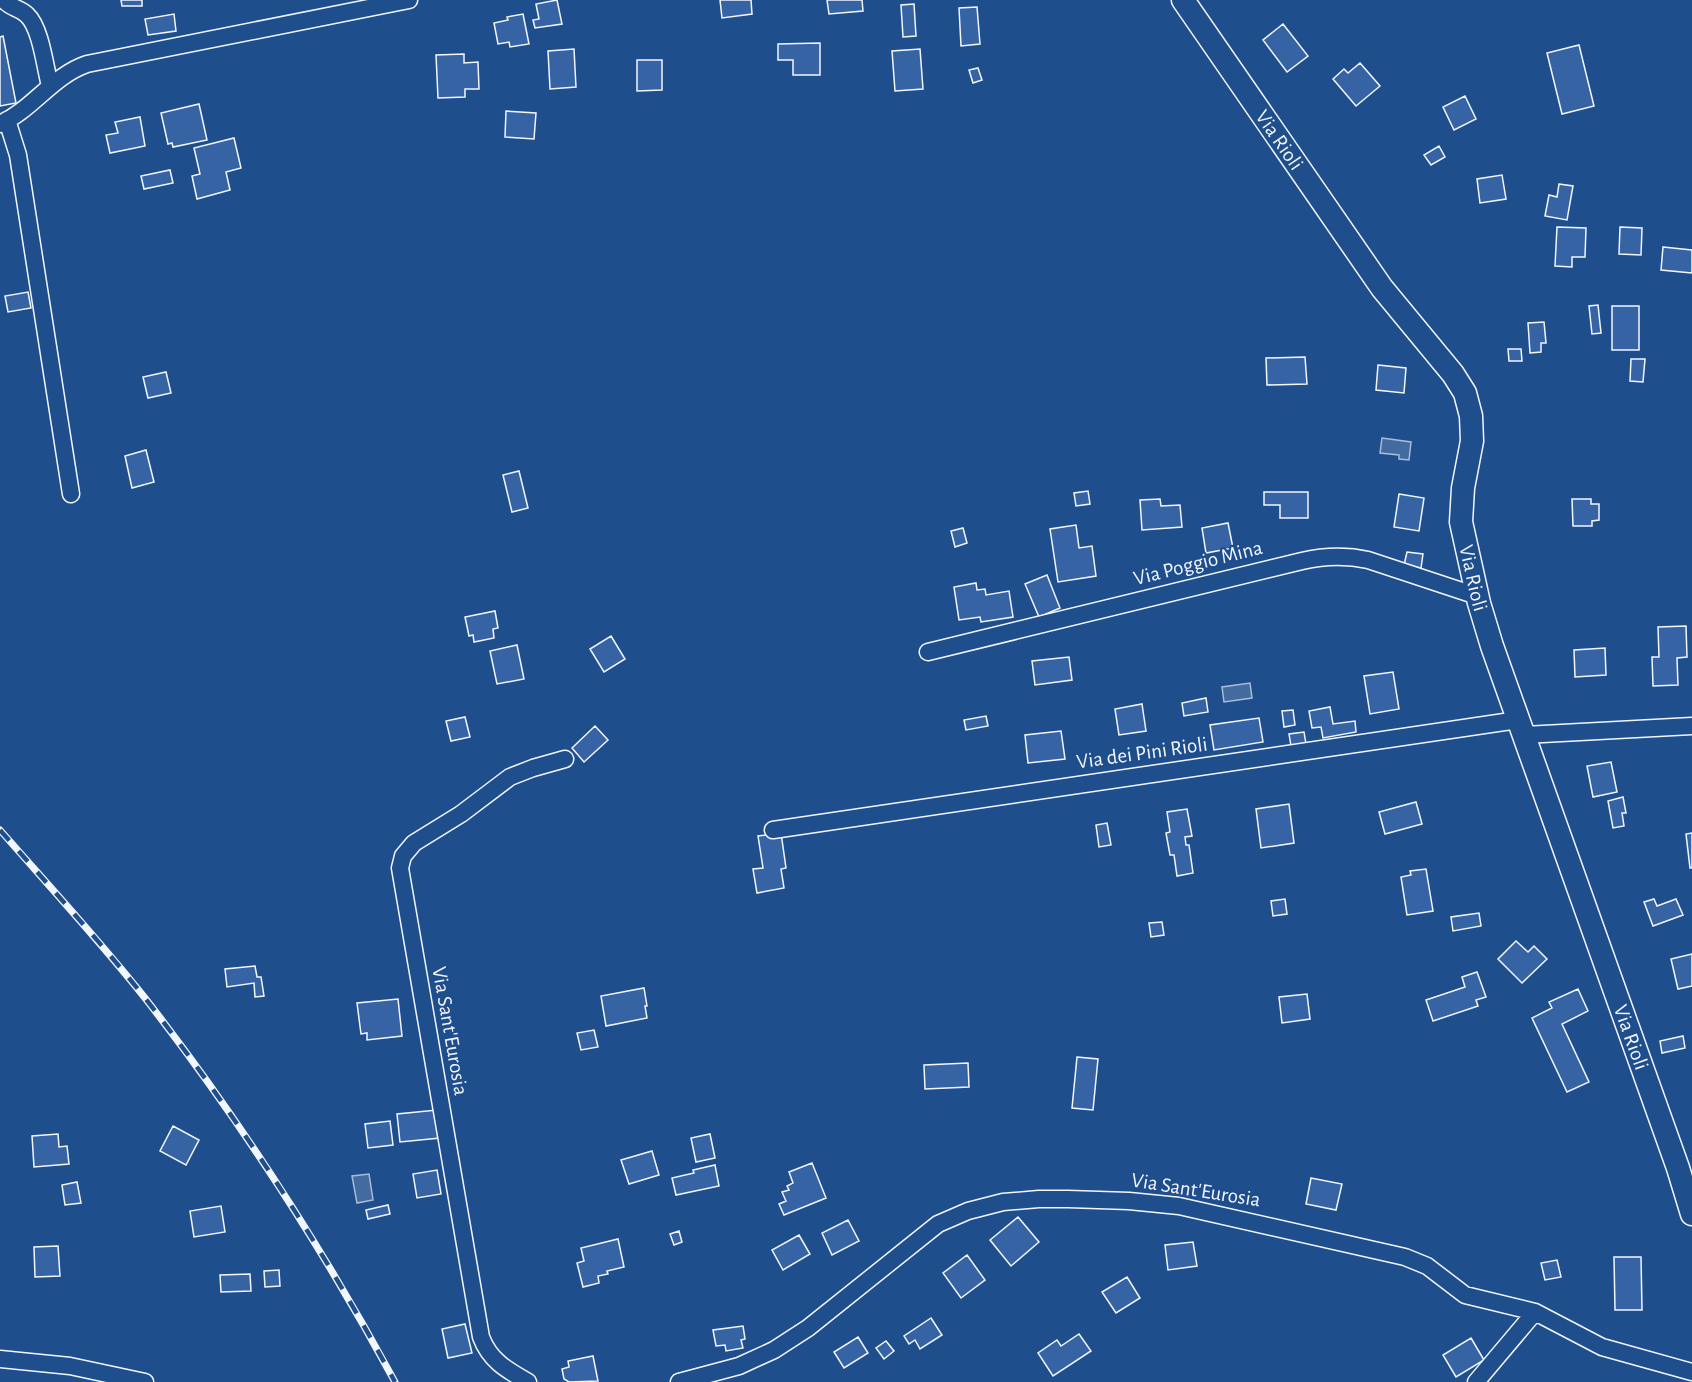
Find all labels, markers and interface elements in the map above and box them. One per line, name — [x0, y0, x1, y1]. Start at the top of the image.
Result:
street label: Via Rioli — [1252, 106, 1307, 174]
street label: Via Poggio Mina — [1131, 537, 1265, 589]
street label: Via Rioli — [1456, 543, 1491, 614]
street label: Via dei Pini Rioli — [1075, 733, 1209, 773]
street label: Via Sant'Eurosia — [428, 965, 472, 1097]
street label: Via Rioli — [1610, 1002, 1653, 1073]
street label: Via Sant'Eurosia — [1130, 1169, 1262, 1211]

